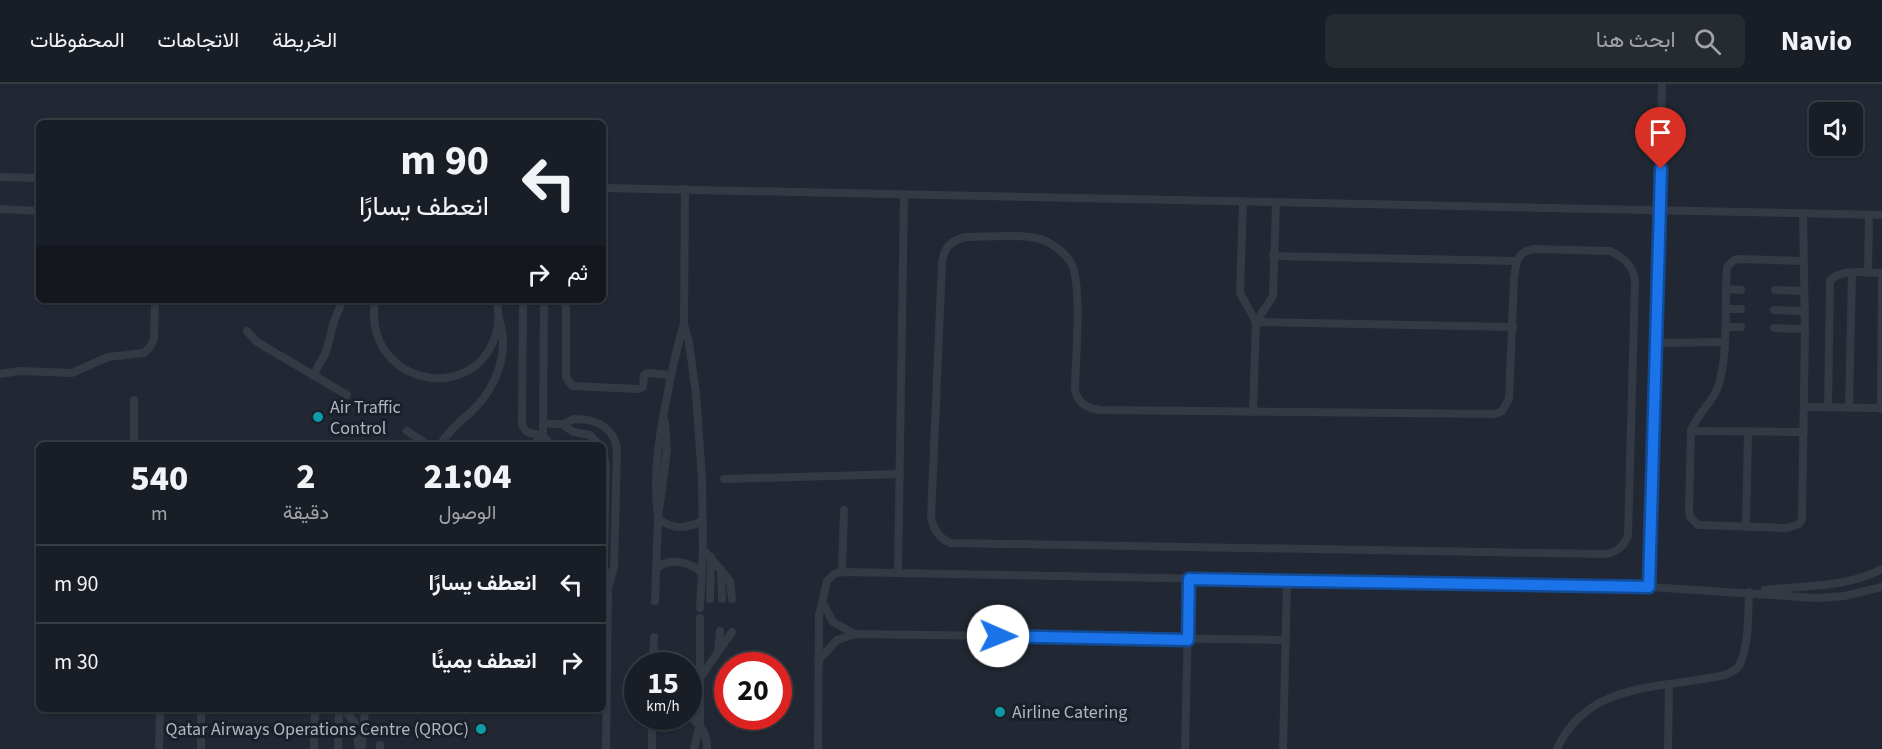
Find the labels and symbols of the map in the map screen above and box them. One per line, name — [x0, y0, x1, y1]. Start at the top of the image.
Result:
pin — [1635, 107, 1686, 169]
place label: Air Traffic Control — [330, 395, 401, 441]
marker: Air Traffic Control — [311, 410, 325, 424]
position arrow — [966, 604, 1030, 668]
speed limit sign: 20 — [714, 652, 792, 730]
place label: Airline Catering — [1012, 700, 1127, 725]
marker: Airline Catering — [993, 705, 1007, 719]
place label: Qatar Airways Operations Centre (QROC) — [166, 717, 469, 742]
marker: Qatar Airways Operations Centre (QROC) — [474, 722, 488, 736]

